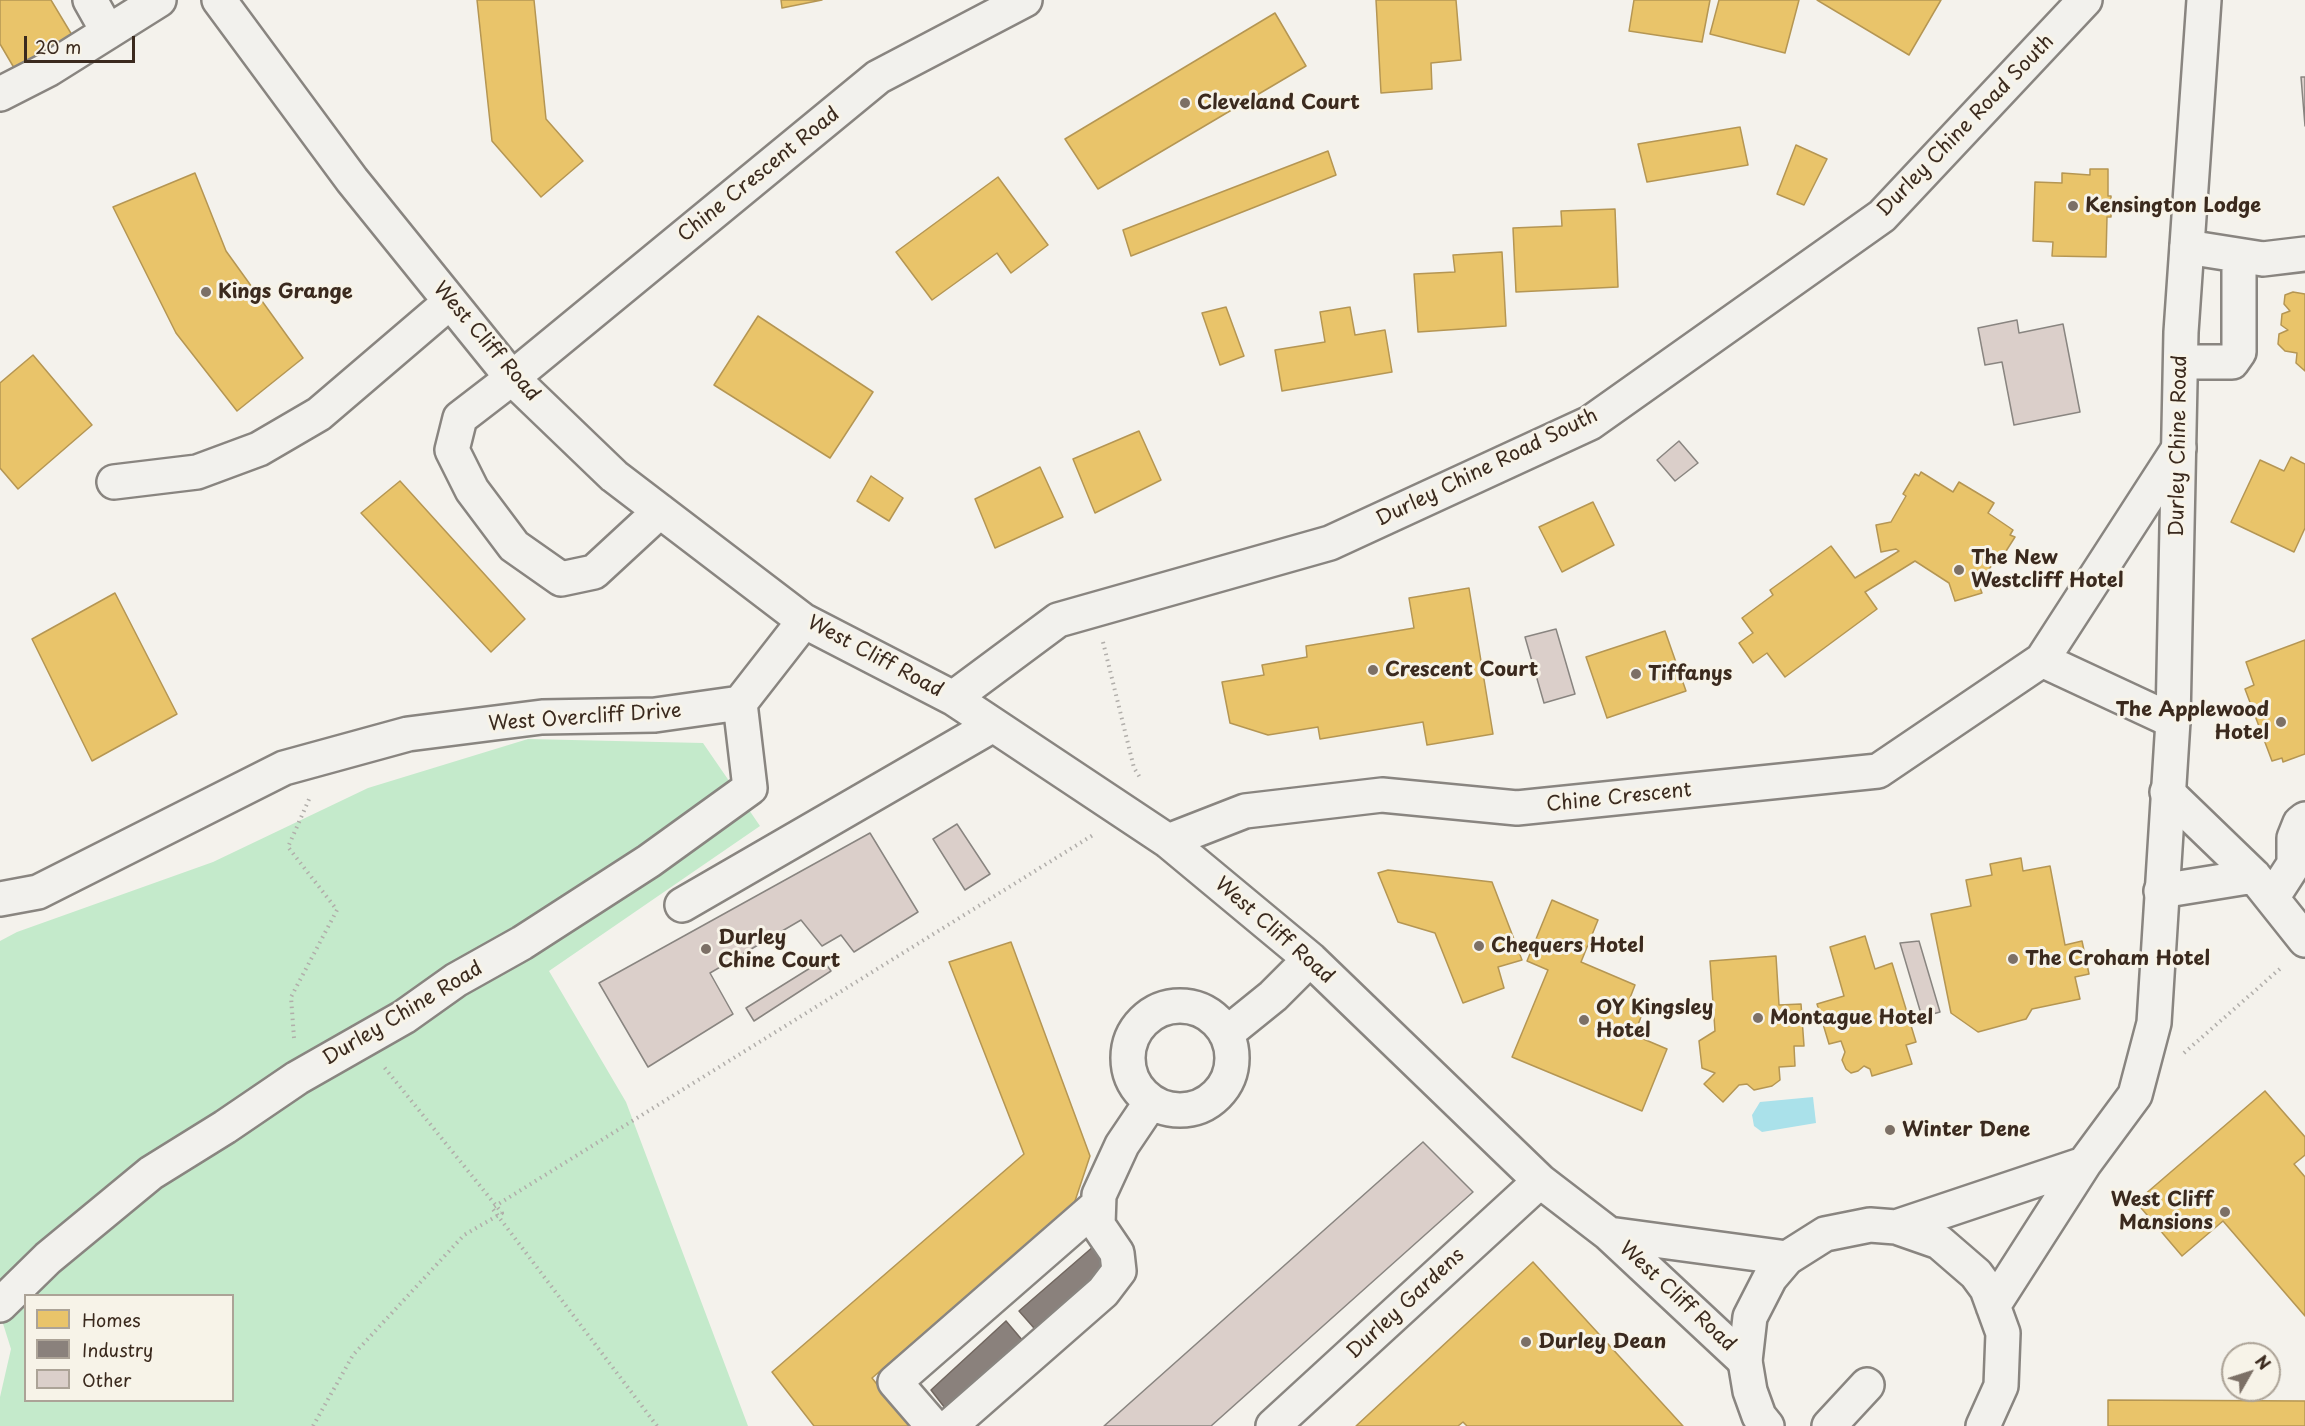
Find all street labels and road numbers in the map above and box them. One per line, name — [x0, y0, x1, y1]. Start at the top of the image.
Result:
street label: Durley Chine Road South — [1873, 30, 2059, 222]
street label: Chine Crescent Road — [673, 102, 845, 248]
street label: West Cliff Road — [428, 277, 544, 407]
street label: Durley Chine Road — [2165, 355, 2193, 537]
street label: Durley Chine Road South — [1372, 404, 1602, 532]
street label: West Cliff Road — [803, 611, 947, 703]
street label: West Overcliff Drive — [488, 699, 682, 737]
street label: Chine Crescent — [1545, 778, 1693, 818]
street label: West Cliff Road — [1209, 873, 1339, 989]
street label: Durley Chine Road — [319, 957, 487, 1071]
street label: West Cliff Road — [1614, 1237, 1740, 1357]
street label: Durley Gardens — [1342, 1244, 1470, 1364]

